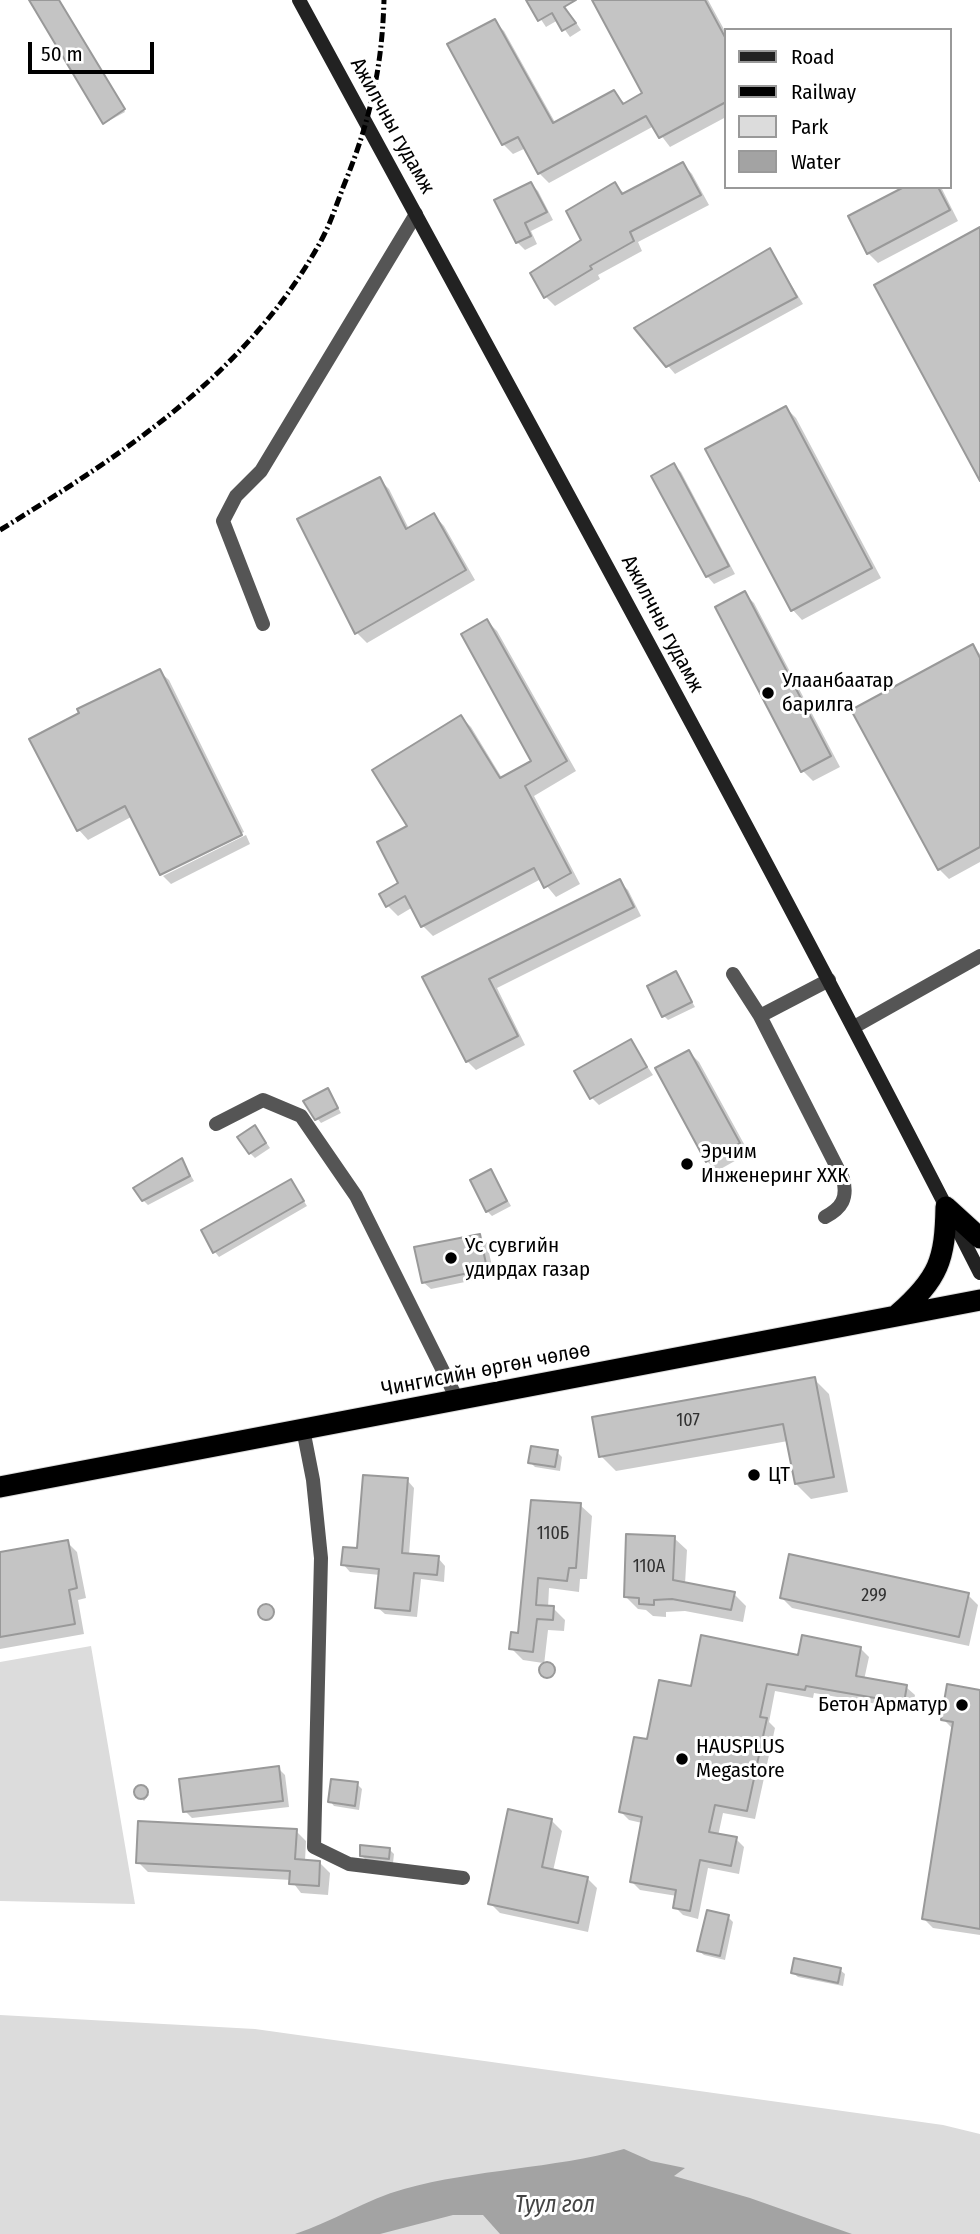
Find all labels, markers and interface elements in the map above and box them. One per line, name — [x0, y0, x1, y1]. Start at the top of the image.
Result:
scale bar — [32, 28, 158, 72]
legend — [724, 28, 952, 189]
text: 50 m — [41, 41, 83, 67]
text: Road — [791, 44, 835, 70]
street label: Ажилчны гудамж — [344, 54, 440, 198]
text: Railway — [791, 79, 856, 105]
text: Park — [791, 114, 828, 140]
text: Water — [791, 149, 841, 175]
street label: Ажилчны гудамж — [615, 551, 709, 697]
place label: Улаанбаатар барилга — [782, 668, 894, 718]
marker: Улаанбаатар барилга — [760, 685, 776, 701]
place label: Эрчим Инженеринг ХХК — [701, 1139, 849, 1189]
marker: Эрчим Инженеринг ХХК — [679, 1156, 695, 1172]
place label: Ус сувгийн удирдах газар — [465, 1233, 590, 1283]
marker: Ус сувгийн удирдах газар — [443, 1250, 459, 1266]
street label: Чингисийн өргөн чөлөө — [379, 1337, 593, 1403]
house number: 107 — [676, 1410, 700, 1432]
place label: ЦТ — [768, 1462, 790, 1488]
marker: ЦТ — [746, 1467, 762, 1483]
house number: 110Б — [537, 1523, 569, 1545]
house number: 110А — [633, 1556, 665, 1578]
house number: 299 — [861, 1585, 887, 1607]
place label: Бетон Арматур — [818, 1692, 948, 1718]
marker: Бетон Арматур — [954, 1697, 970, 1713]
place label: HAUSPLUS Megastore — [696, 1734, 785, 1784]
marker: HAUSPLUS Megastore — [674, 1751, 690, 1767]
water label: Туул гол — [515, 2192, 595, 2220]

